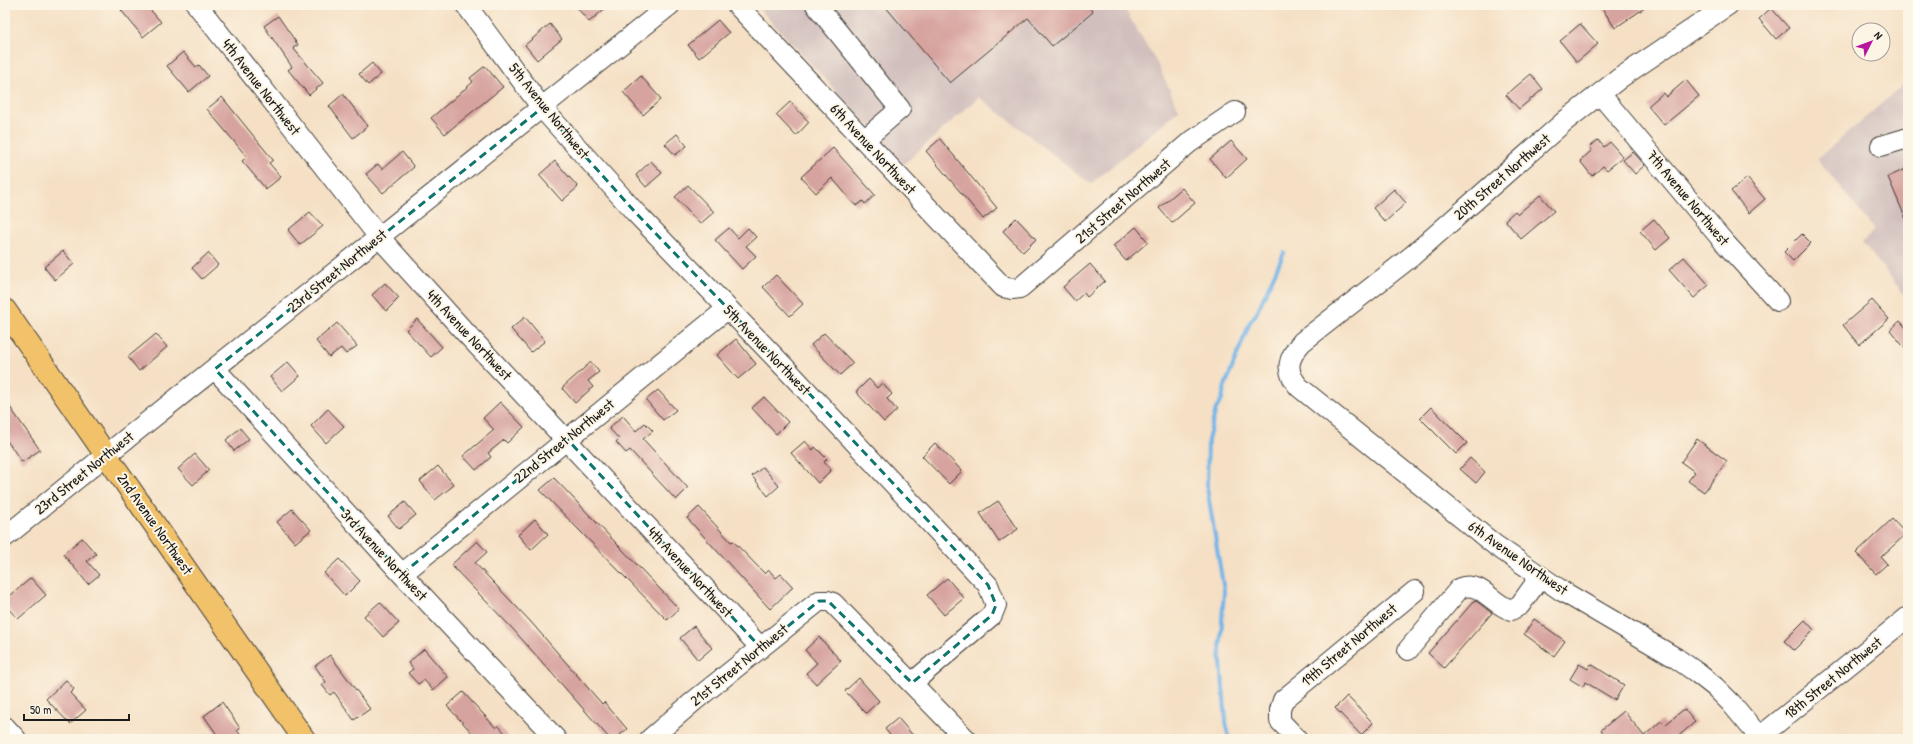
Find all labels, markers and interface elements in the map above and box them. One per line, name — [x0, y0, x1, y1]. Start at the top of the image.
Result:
north arrow — [1851, 22, 1891, 62]
text: N — [1871, 28, 1886, 42]
street label: 4th Avenue Northwest — [217, 34, 306, 140]
street label: 5th Avenue Northwest — [504, 58, 595, 164]
street label: 6th Avenue Northwest — [826, 99, 922, 199]
street label: 20th Street Northwest — [1449, 128, 1555, 225]
street label: 7th Avenue Northwest — [1642, 145, 1735, 251]
street label: 21st Street Northwest — [1070, 153, 1176, 248]
street label: 23rd Street Northwest — [283, 223, 391, 317]
street label: 4th Avenue Northwest — [422, 285, 518, 385]
street label: 5th Avenue Northwest — [719, 300, 816, 400]
street label: 22nd Street Northwest — [509, 393, 619, 488]
street label: 23rd Street Northwest — [30, 425, 138, 519]
street label: 2nd Avenue Northwest — [112, 469, 199, 579]
street label: 3rd Avenue Northwest — [336, 504, 433, 606]
street label: 6th Avenue Northwest — [1464, 515, 1573, 600]
street label: 4th Avenue Northwest — [643, 522, 739, 622]
street label: 19th Street Northwest — [1296, 598, 1402, 691]
street label: 21st Street Northwest — [685, 618, 793, 711]
street label: 18th Street Northwest — [1779, 631, 1887, 724]
scale bar — [24, 696, 129, 722]
text: 50 m — [30, 701, 51, 718]

